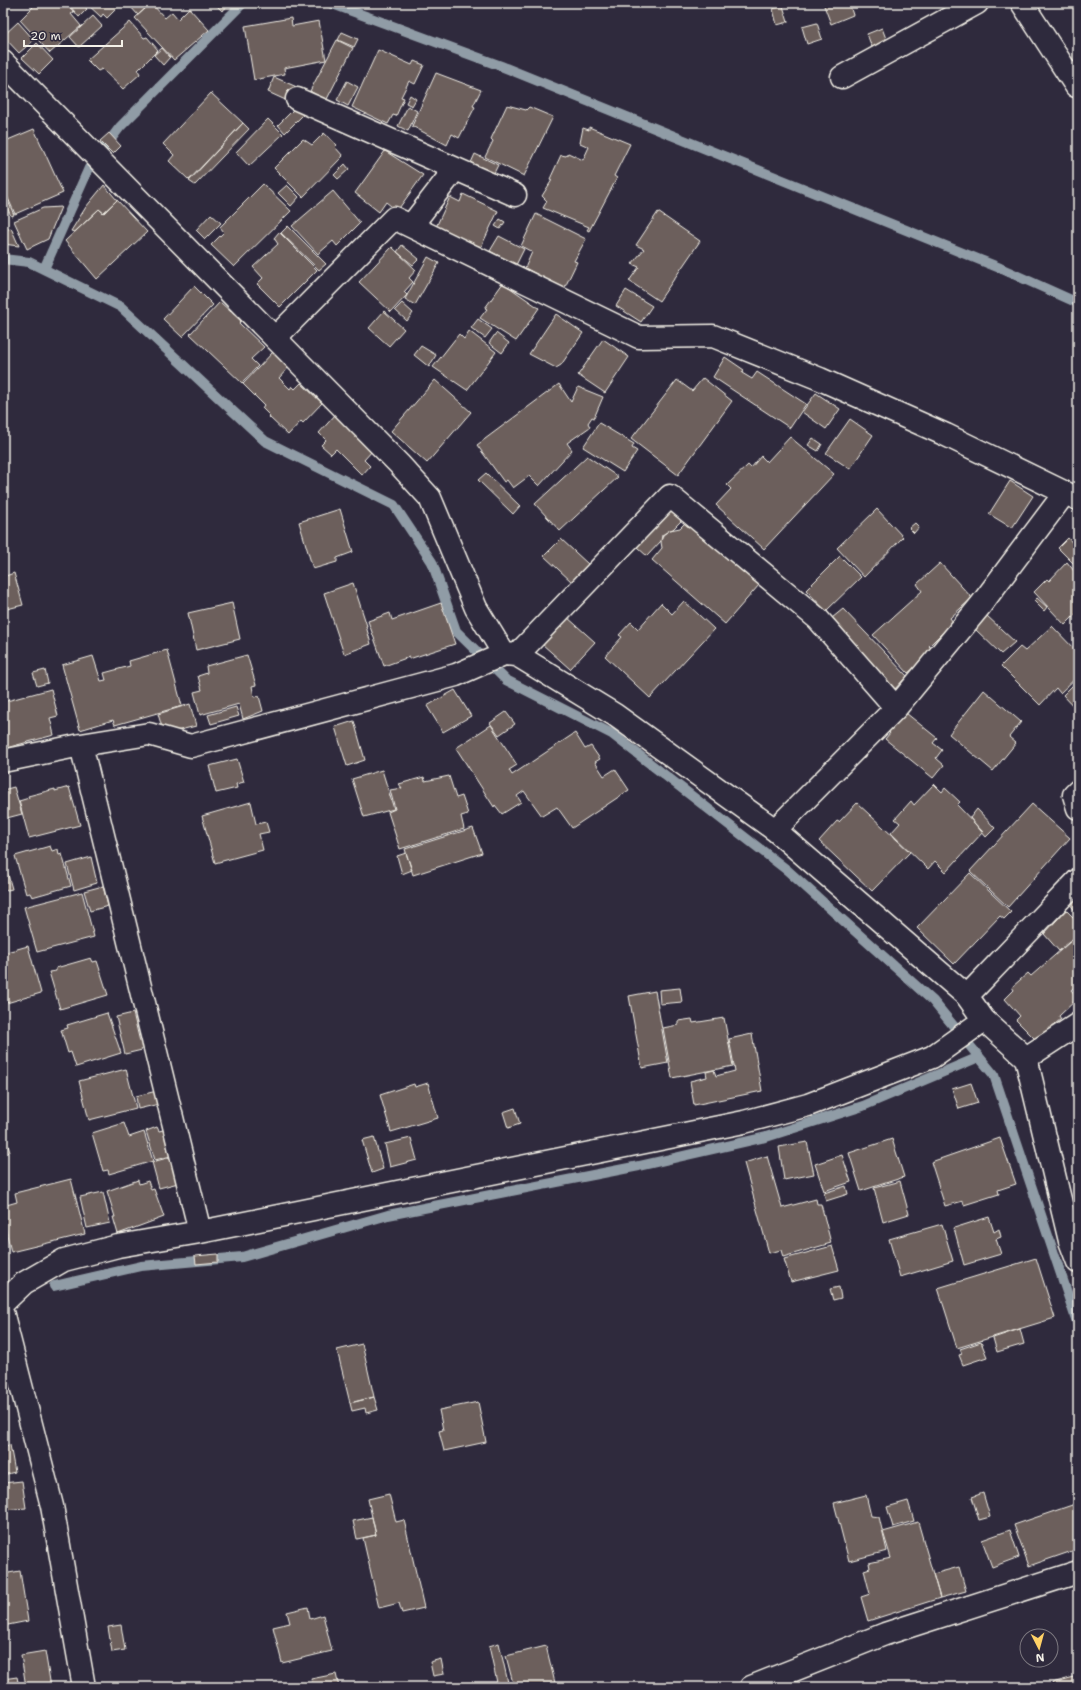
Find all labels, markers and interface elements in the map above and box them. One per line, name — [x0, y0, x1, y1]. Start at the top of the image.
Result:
scale bar — [24, 22, 122, 48]
text: 20 m — [30, 28, 61, 44]
north arrow — [1019, 1628, 1059, 1668]
text: N — [1035, 1650, 1045, 1665]

